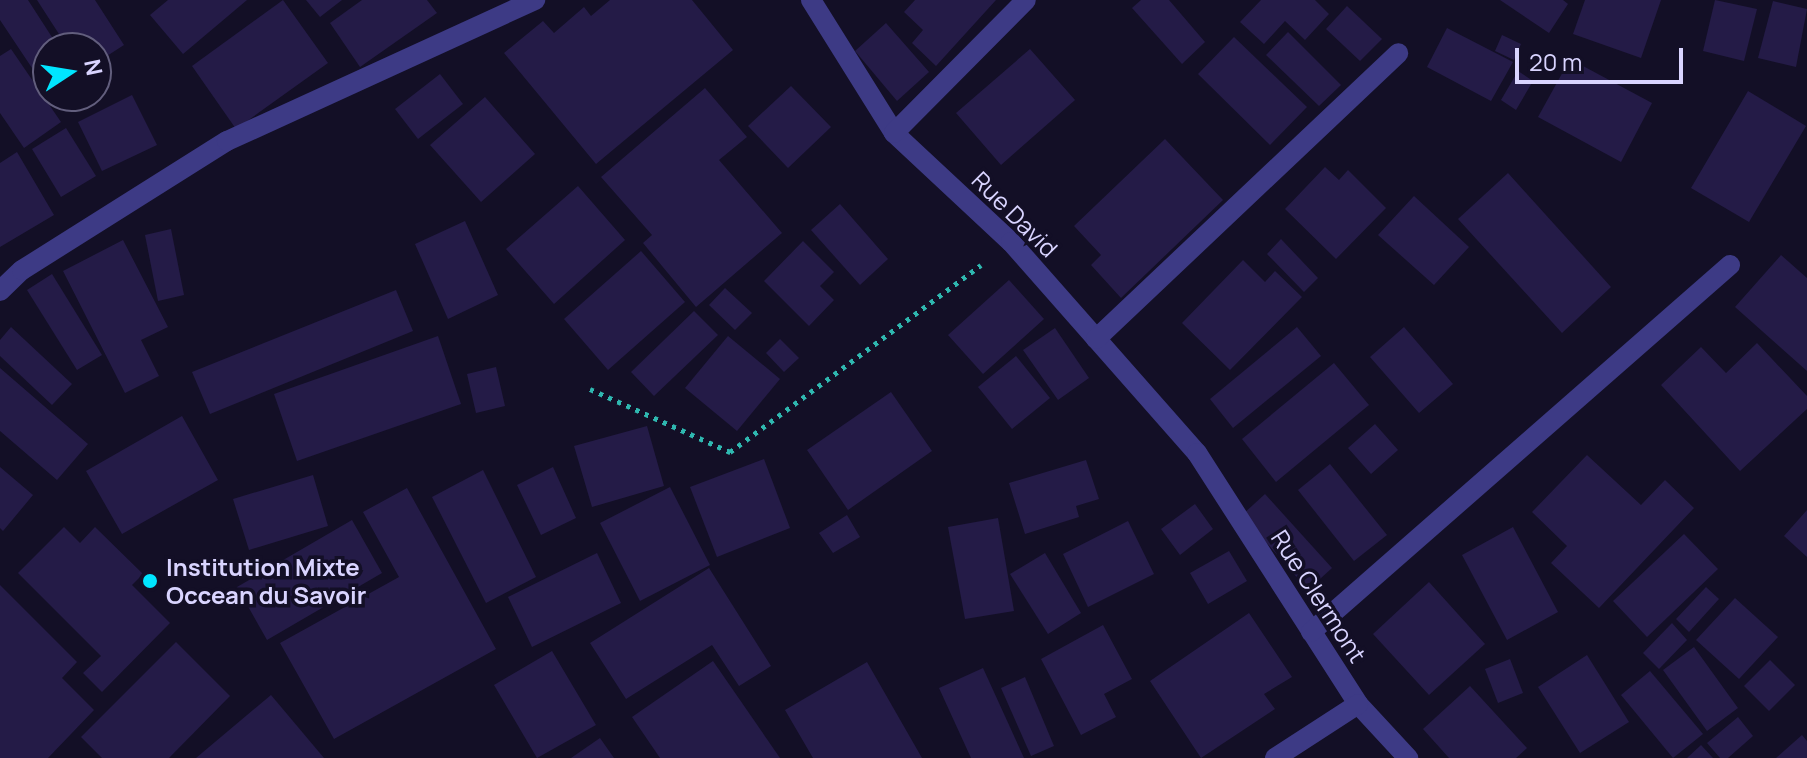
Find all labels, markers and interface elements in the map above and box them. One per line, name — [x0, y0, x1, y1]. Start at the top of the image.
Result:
north arrow — [32, 32, 112, 112]
scale bar — [1519, 32, 1687, 82]
text: 20 m — [1529, 45, 1582, 78]
text: N — [77, 57, 110, 78]
street label: Rue David — [966, 165, 1064, 263]
street label: Rue Clermont — [1266, 524, 1372, 668]
place label: Institution Mixte Occean du Savoir — [166, 553, 366, 609]
marker: Institution Mixte Occean du Savoir — [141, 572, 159, 590]

